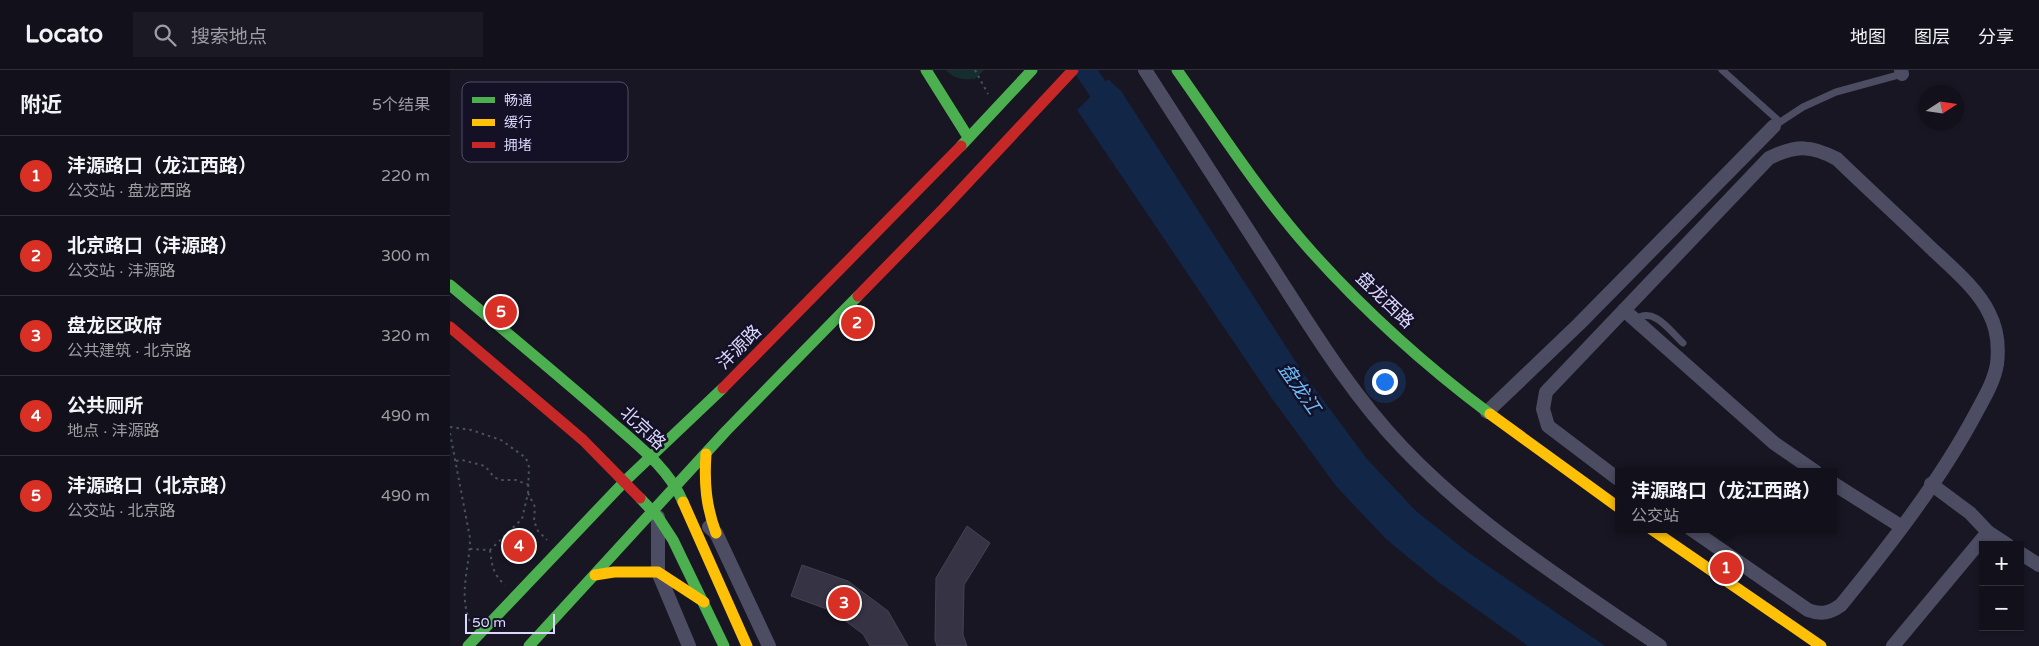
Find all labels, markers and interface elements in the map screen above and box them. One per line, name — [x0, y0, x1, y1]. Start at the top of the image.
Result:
search box — [133, 12, 483, 57]
text: Locato — [25, 20, 103, 49]
icon: search — [151, 21, 179, 49]
text: 搜索地点 — [191, 26, 267, 48]
text: 地图 — [1850, 26, 1886, 48]
text: 图层 — [1914, 26, 1950, 48]
text: 分享 — [1978, 26, 2014, 48]
legend — [462, 82, 628, 162]
north arrow — [1919, 85, 1964, 130]
text: 畅通 — [504, 92, 532, 109]
text: 附近 — [20, 93, 62, 118]
text: 5个结果 — [372, 95, 430, 115]
text: 缓行 — [504, 114, 532, 131]
text: 拥堵 — [504, 137, 532, 154]
text: 沣源路口（龙江西路） — [67, 155, 257, 177]
text: 1 — [31, 166, 41, 186]
text: 220 m — [381, 166, 430, 186]
text: 公交站 · 盘龙西路 — [67, 181, 191, 201]
text: 北京路口（沣源路） — [67, 235, 238, 257]
text: 2 — [31, 246, 41, 266]
text: 300 m — [381, 246, 430, 266]
text: 公交站 · 沣源路 — [67, 261, 175, 281]
street label: 盘龙西路 — [1351, 267, 1419, 333]
pin: 5 — [485, 293, 517, 331]
pin: 2 — [841, 304, 873, 342]
text: 盘龙区政府 — [67, 315, 162, 337]
street label: 沣源路 — [712, 320, 766, 374]
text: 3 — [31, 326, 41, 346]
text: 320 m — [381, 326, 430, 346]
text: 公共建筑 · 北京路 — [67, 341, 191, 361]
water label: 盘龙江 — [1274, 359, 1326, 420]
your location — [1372, 369, 1398, 395]
text: 公共厕所 — [67, 395, 143, 417]
street label: 北京路 — [616, 402, 670, 454]
text: 4 — [31, 406, 41, 426]
text: 490 m — [381, 406, 430, 426]
text: 地点 · 沣源路 — [67, 421, 159, 441]
popup — [1615, 468, 1837, 533]
text: 沣源路口（北京路） — [67, 475, 238, 497]
text: 沣源路口（龙江西路） — [1631, 480, 1821, 502]
text: 5 — [31, 486, 41, 506]
text: 490 m — [381, 486, 430, 506]
text: 公交站 · 北京路 — [67, 501, 175, 521]
text: 公交站 — [1631, 506, 1679, 526]
pin: 4 — [503, 527, 535, 565]
map controls — [1979, 541, 2024, 631]
button: + — [1979, 541, 2024, 586]
pin: 1 — [1710, 549, 1742, 587]
pin: 3 — [828, 584, 860, 622]
button: − — [1979, 586, 2024, 631]
scale bar — [465, 611, 555, 634]
text: 50 m — [472, 614, 506, 631]

